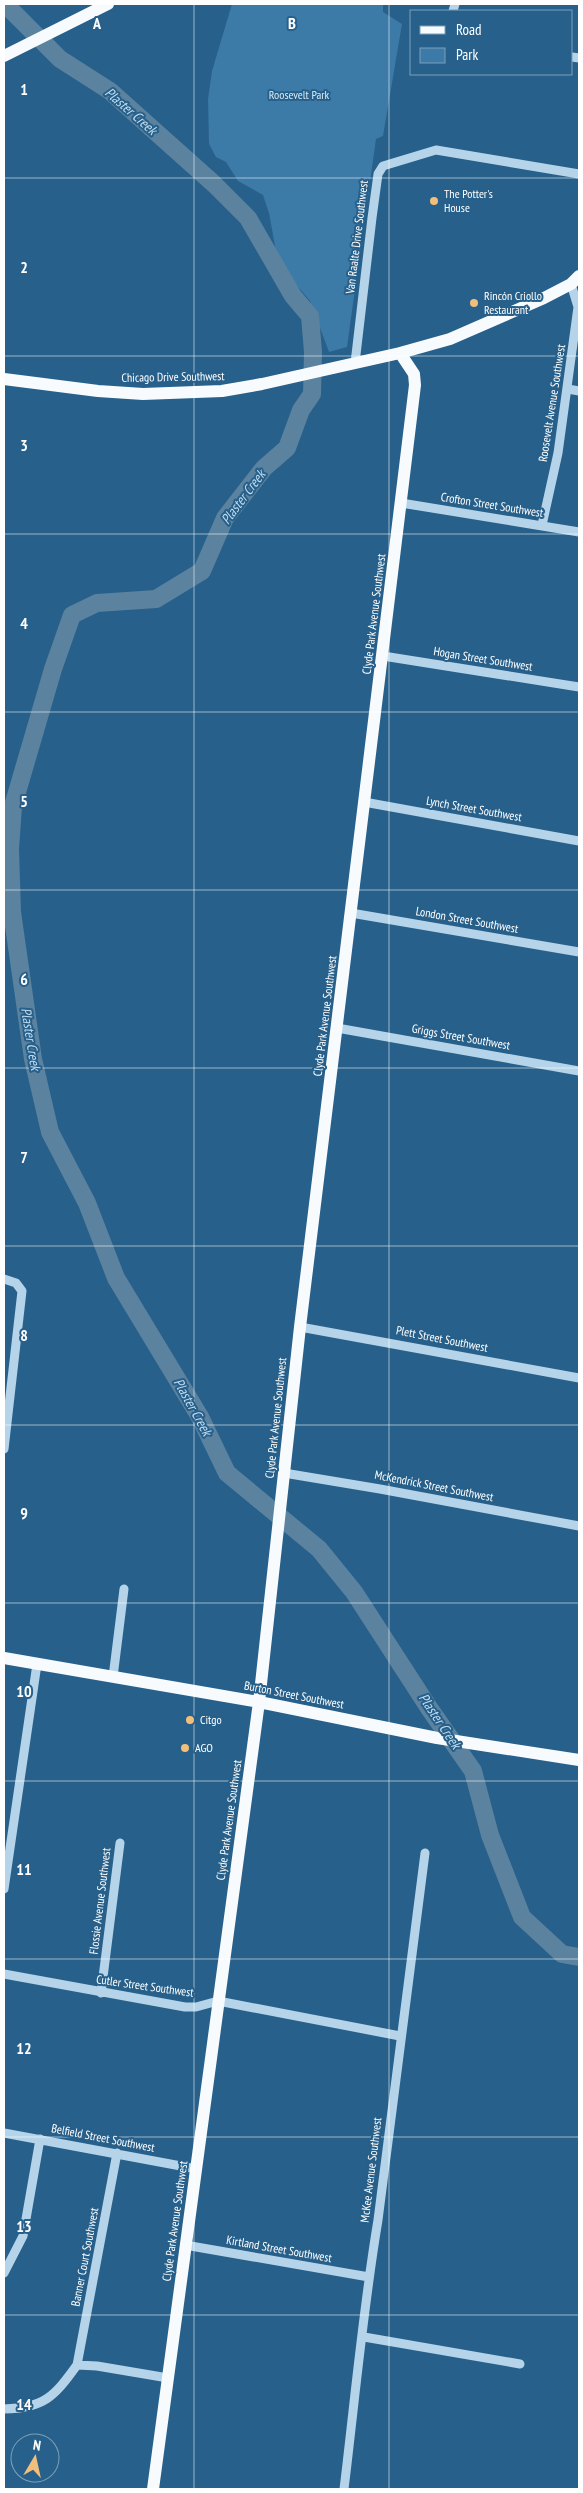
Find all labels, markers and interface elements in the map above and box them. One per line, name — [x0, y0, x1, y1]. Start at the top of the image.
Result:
legend — [410, 10, 573, 75]
text: A — [92, 13, 102, 33]
text: B — [288, 13, 296, 33]
text: Road — [456, 20, 482, 39]
text: Park — [456, 45, 478, 64]
text: 1 — [20, 79, 28, 99]
water label: Plaster Creek — [101, 83, 162, 140]
park label: Roosevelt Park — [269, 87, 330, 102]
street label: Van Raalte Drive Southwest — [342, 179, 371, 296]
place label: The Potter's House — [444, 186, 493, 215]
marker: The Potter's House — [428, 195, 440, 207]
text: 2 — [20, 257, 28, 277]
place label: Rincón Criollo Restaurant — [484, 288, 542, 317]
marker: Rincón Criollo Restaurant — [468, 297, 480, 309]
street label: Roosevelt Avenue Southwest — [535, 342, 568, 463]
street label: Chicago Drive Southwest — [121, 368, 225, 385]
text: 3 — [20, 435, 28, 455]
water label: Plaster Creek — [217, 465, 270, 528]
street label: Crofton Street Southwest — [440, 489, 545, 520]
street label: Clyde Park Avenue Southwest — [359, 552, 388, 675]
text: 4 — [20, 613, 28, 633]
street label: Hogan Street Southwest — [432, 643, 534, 674]
text: 5 — [20, 791, 28, 811]
street label: Lynch Street Southwest — [425, 793, 524, 824]
street label: London Street Southwest — [415, 903, 520, 936]
street label: Clyde Park Avenue Southwest — [310, 954, 339, 1077]
text: 6 — [20, 969, 28, 989]
water label: Plaster Creek — [17, 1006, 45, 1073]
street label: Griggs Street Southwest — [411, 1020, 512, 1053]
text: 7 — [20, 1147, 28, 1167]
street label: Plett Street Southwest — [395, 1322, 490, 1355]
text: 8 — [20, 1325, 28, 1345]
street label: Clyde Park Avenue Southwest — [262, 1356, 289, 1479]
water label: Plaster Creek — [170, 1375, 217, 1440]
street label: McKendrick Street Southwest — [373, 1467, 495, 1505]
text: 9 — [20, 1503, 28, 1523]
street label: Burton Street Southwest — [243, 1677, 346, 1712]
text: 10 — [16, 1681, 32, 1701]
water label: Plaster Creek — [415, 1690, 466, 1754]
place label: Citgo — [200, 1712, 222, 1727]
marker: Citgo — [184, 1714, 196, 1726]
place label: AGO — [195, 1740, 213, 1755]
marker: AGO — [179, 1742, 191, 1754]
street label: Clyde Park Avenue Southwest — [213, 1758, 244, 1881]
street label: Flossie Avenue Southwest — [86, 1846, 114, 1955]
text: 11 — [16, 1859, 32, 1879]
street label: Cutler Street Southwest — [95, 1971, 195, 2000]
text: 12 — [16, 2038, 32, 2058]
street label: McKee Avenue Southwest — [357, 2116, 384, 2223]
street label: Belfield Street Southwest — [50, 2120, 157, 2155]
street label: Clyde Park Avenue Southwest — [159, 2159, 190, 2282]
street label: Banner Court Southwest — [68, 2206, 102, 2307]
text: 13 — [16, 2216, 32, 2236]
street label: Kirtland Street Southwest — [225, 2232, 334, 2265]
text: 14 — [16, 2394, 32, 2414]
north arrow — [10, 2433, 60, 2483]
text: N — [32, 2436, 42, 2455]

